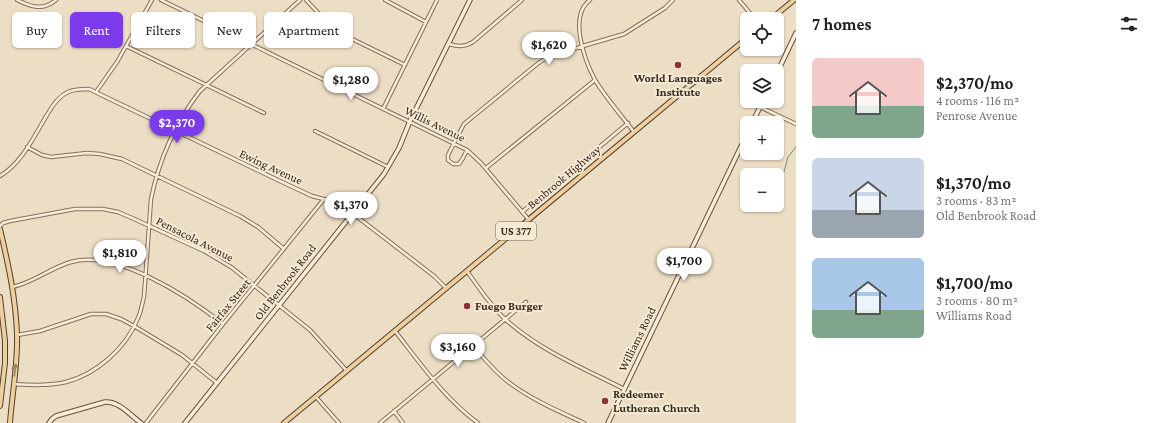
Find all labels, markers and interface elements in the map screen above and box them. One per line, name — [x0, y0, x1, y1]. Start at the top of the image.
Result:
chip: Buy — [12, 12, 62, 48]
chip: Rent — [70, 12, 123, 48]
chip: Filters — [131, 12, 195, 48]
chip: New — [203, 12, 256, 48]
chip: Apartment — [264, 12, 353, 48]
map controls — [740, 12, 784, 212]
button: locate — [740, 12, 784, 56]
icon: filters — [1118, 13, 1140, 35]
text: 7 homes — [812, 15, 871, 34]
pin: $1,620 — [516, 32, 582, 66]
text: $1,620 — [531, 37, 567, 52]
marker: World Languages Institute — [673, 60, 683, 70]
button: layers — [740, 64, 784, 108]
pin: $1,280 — [318, 67, 384, 101]
place label: World Languages Institute — [633, 71, 722, 99]
text: $1,280 — [332, 72, 370, 87]
icon: home — [844, 74, 892, 122]
text: $2,370/mo — [936, 74, 1013, 93]
text: 4 rooms · 116 m² — [936, 93, 1019, 108]
street label: Willis Avenue — [402, 103, 468, 145]
text: Penrose Avenue — [936, 108, 1017, 123]
pin: $2,370 — [144, 110, 210, 144]
text: $2,370 — [159, 115, 195, 130]
button: + — [740, 116, 784, 160]
street label: Benbrook Highway — [525, 142, 604, 212]
street label: Ewing Avenue — [237, 146, 305, 188]
button: − — [740, 168, 784, 212]
icon: home — [844, 174, 892, 222]
text: $1,370/mo — [936, 174, 1011, 193]
pin: $1,370 — [318, 192, 384, 226]
text: 3 rooms · 83 m² — [936, 193, 1016, 208]
text: $1,370 — [333, 197, 369, 212]
text: Old Benbrook Road — [936, 208, 1036, 223]
street label: Pensacola Avenue — [154, 213, 236, 265]
road number: US 377 — [496, 222, 536, 240]
pin: $1,810 — [87, 240, 153, 274]
street label: Old Benbrook Road — [251, 241, 319, 323]
text: $1,810 — [102, 245, 138, 260]
pin: $1,700 — [651, 248, 717, 282]
text: $1,700 — [666, 253, 702, 268]
icon: home — [844, 274, 892, 322]
text: $1,700/mo — [936, 274, 1013, 293]
street label: Fairfax Street — [203, 275, 254, 334]
text: 3 rooms · 80 m² — [936, 293, 1018, 308]
place label: Fuego Burger — [475, 299, 543, 313]
marker: Fuego Burger — [462, 301, 472, 311]
street label: Williams Road — [615, 304, 659, 373]
text: Williams Road — [936, 308, 1012, 323]
pin: $3,160 — [425, 334, 491, 368]
text: $3,160 — [440, 339, 476, 354]
one-way arrow — [11, 364, 19, 377]
place label: Redeemer Lutheran Church — [613, 387, 700, 415]
marker: Redeemer Lutheran Church — [600, 396, 610, 406]

